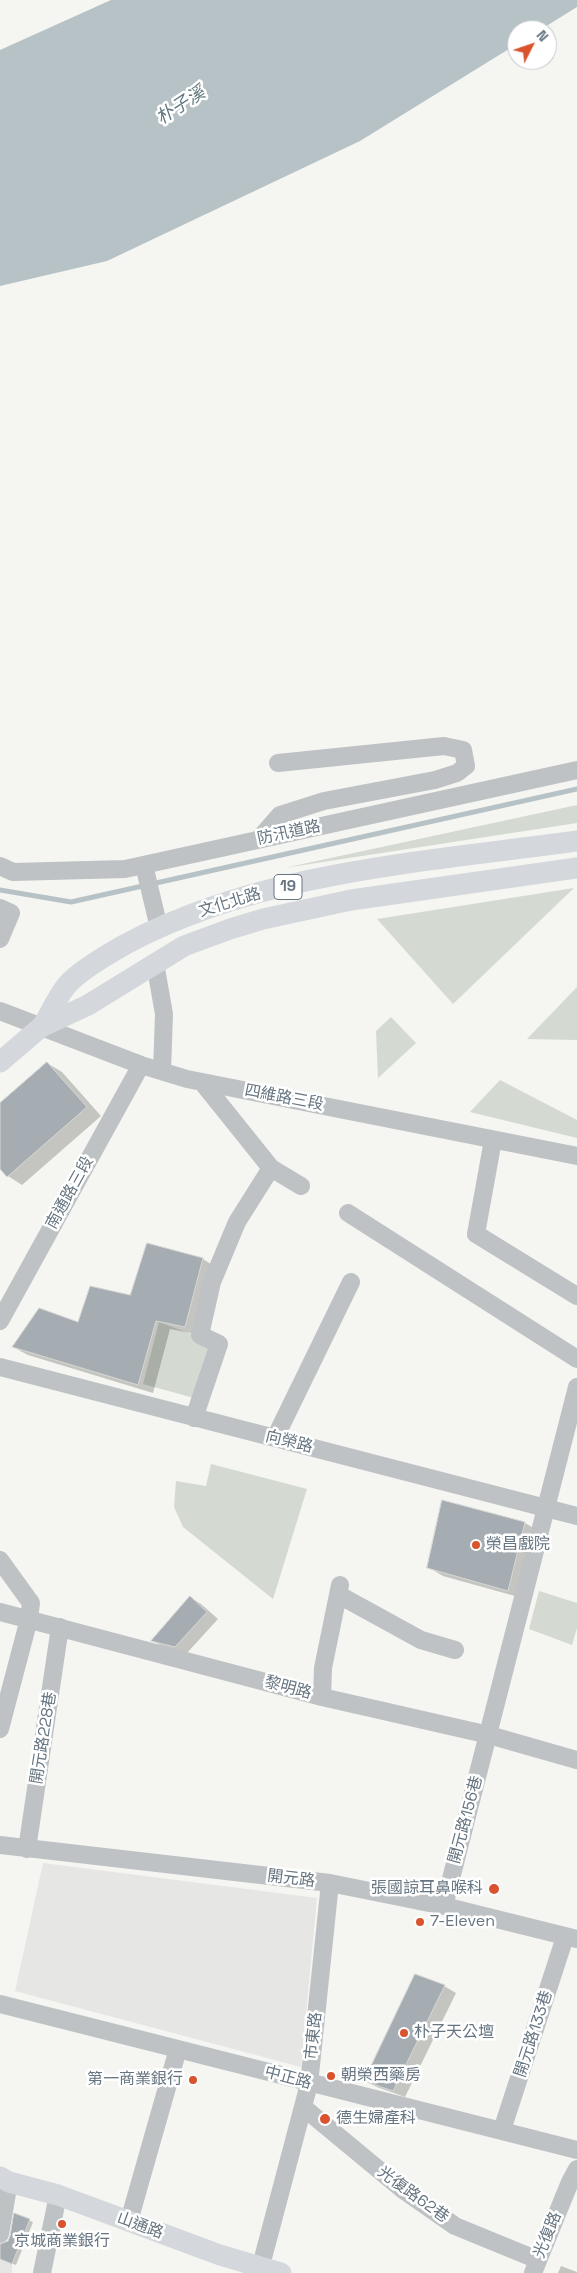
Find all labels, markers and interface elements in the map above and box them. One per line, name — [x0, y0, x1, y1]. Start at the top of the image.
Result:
north arrow — [507, 20, 557, 70]
text: N — [533, 26, 552, 45]
water label: 朴子溪 — [152, 82, 210, 130]
street label: 防汛道路 — [256, 817, 322, 849]
road number: 19 — [274, 874, 302, 900]
street label: 文化北路 — [197, 884, 263, 922]
street label: 四維路三段 — [243, 1081, 325, 1115]
street label: 南通路三段 — [42, 1153, 98, 1233]
street label: 向榮路 — [263, 1427, 315, 1457]
place label: 榮昌戲院 — [486, 1535, 550, 1555]
marker: 榮昌戲院 — [470, 1539, 482, 1551]
street label: 黎明路 — [262, 1673, 314, 1703]
street label: 開元路228巷 — [27, 1690, 61, 1786]
street label: 開元路156巷 — [445, 1774, 487, 1866]
street label: 開元路 — [266, 1867, 316, 1891]
place label: 張國諒耳鼻喉科 — [371, 1879, 483, 1899]
marker: 張國諒耳鼻喉科 — [487, 1882, 501, 1896]
place label: 7-Eleven — [430, 1912, 495, 1932]
marker: 7-Eleven — [414, 1916, 426, 1928]
street label: 開元路133巷 — [511, 1988, 557, 2080]
street label: 市東路 — [302, 2011, 326, 2061]
place label: 朴子天公壇 — [414, 2023, 494, 2043]
marker: 朴子天公壇 — [398, 2027, 410, 2039]
street label: 中正路 — [262, 2063, 314, 2093]
place label: 朝榮西藥房 — [341, 2066, 421, 2086]
place label: 第一商業銀行 — [87, 2070, 183, 2090]
marker: 朝榮西藥房 — [325, 2070, 337, 2082]
marker: 第一商業銀行 — [187, 2074, 199, 2086]
place label: 德生婦產科 — [336, 2109, 416, 2129]
marker: 德生婦產科 — [318, 2112, 332, 2126]
street label: 光復路62巷 — [374, 2163, 452, 2227]
street label: 山通路 — [114, 2209, 166, 2243]
street label: 光復路 — [530, 2209, 566, 2261]
marker: 京城商業銀行 — [56, 2218, 68, 2230]
place label: 京城商業銀行 — [14, 2232, 110, 2252]

